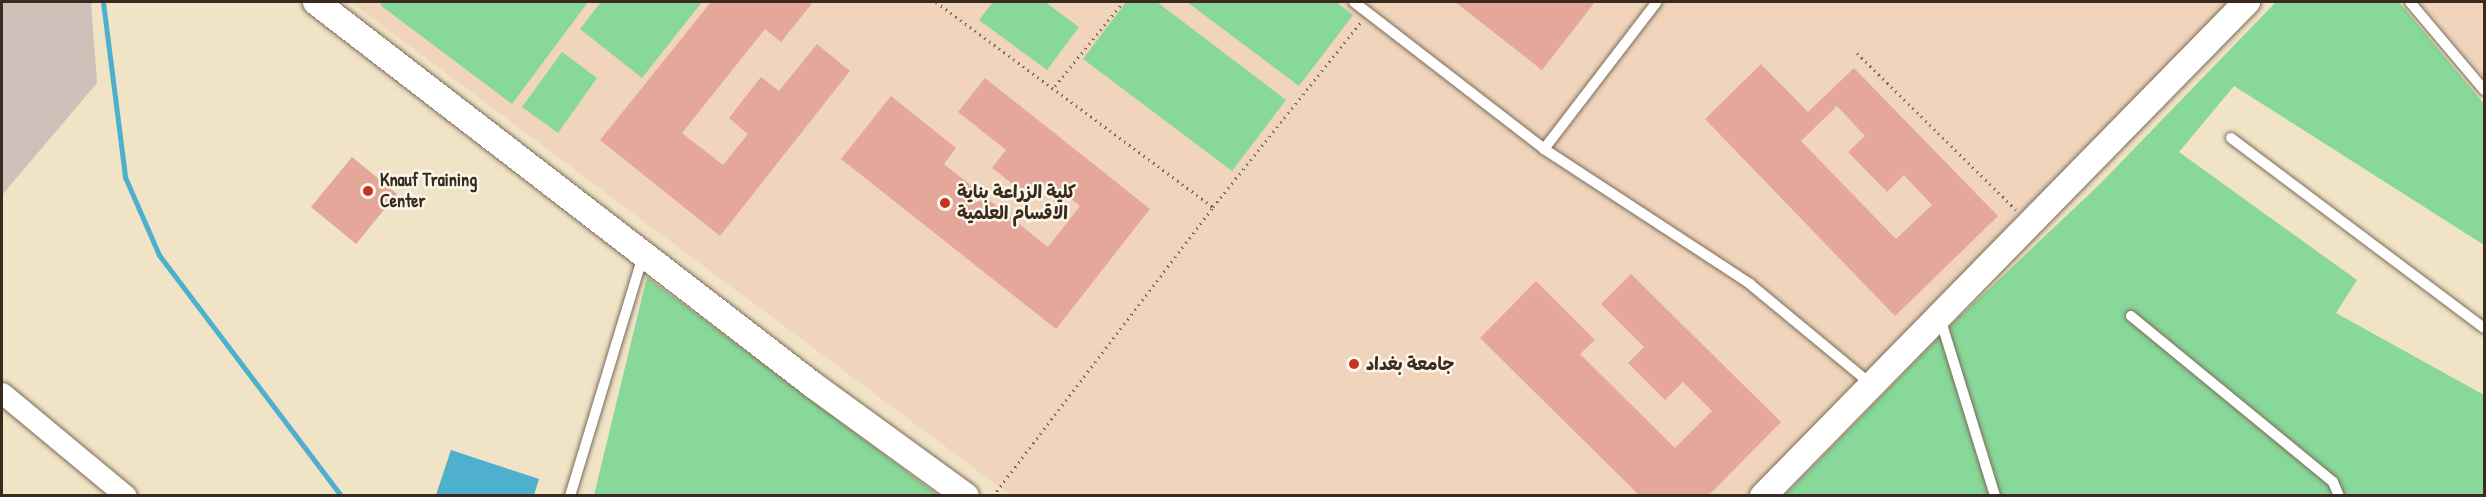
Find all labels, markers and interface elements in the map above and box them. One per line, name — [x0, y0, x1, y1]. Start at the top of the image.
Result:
place label: Knauf Training Center — [380, 170, 477, 213]
place label: كلية الزراعة بناية الاقسام العلمية — [957, 182, 1076, 224]
marker: Knauf Training Center — [361, 184, 375, 198]
marker: كلية الزراعة بناية الاقسام العلمية — [938, 196, 952, 210]
place label: جامعة بغداد — [1366, 353, 1454, 375]
marker: جامعة بغداد — [1347, 357, 1361, 371]

